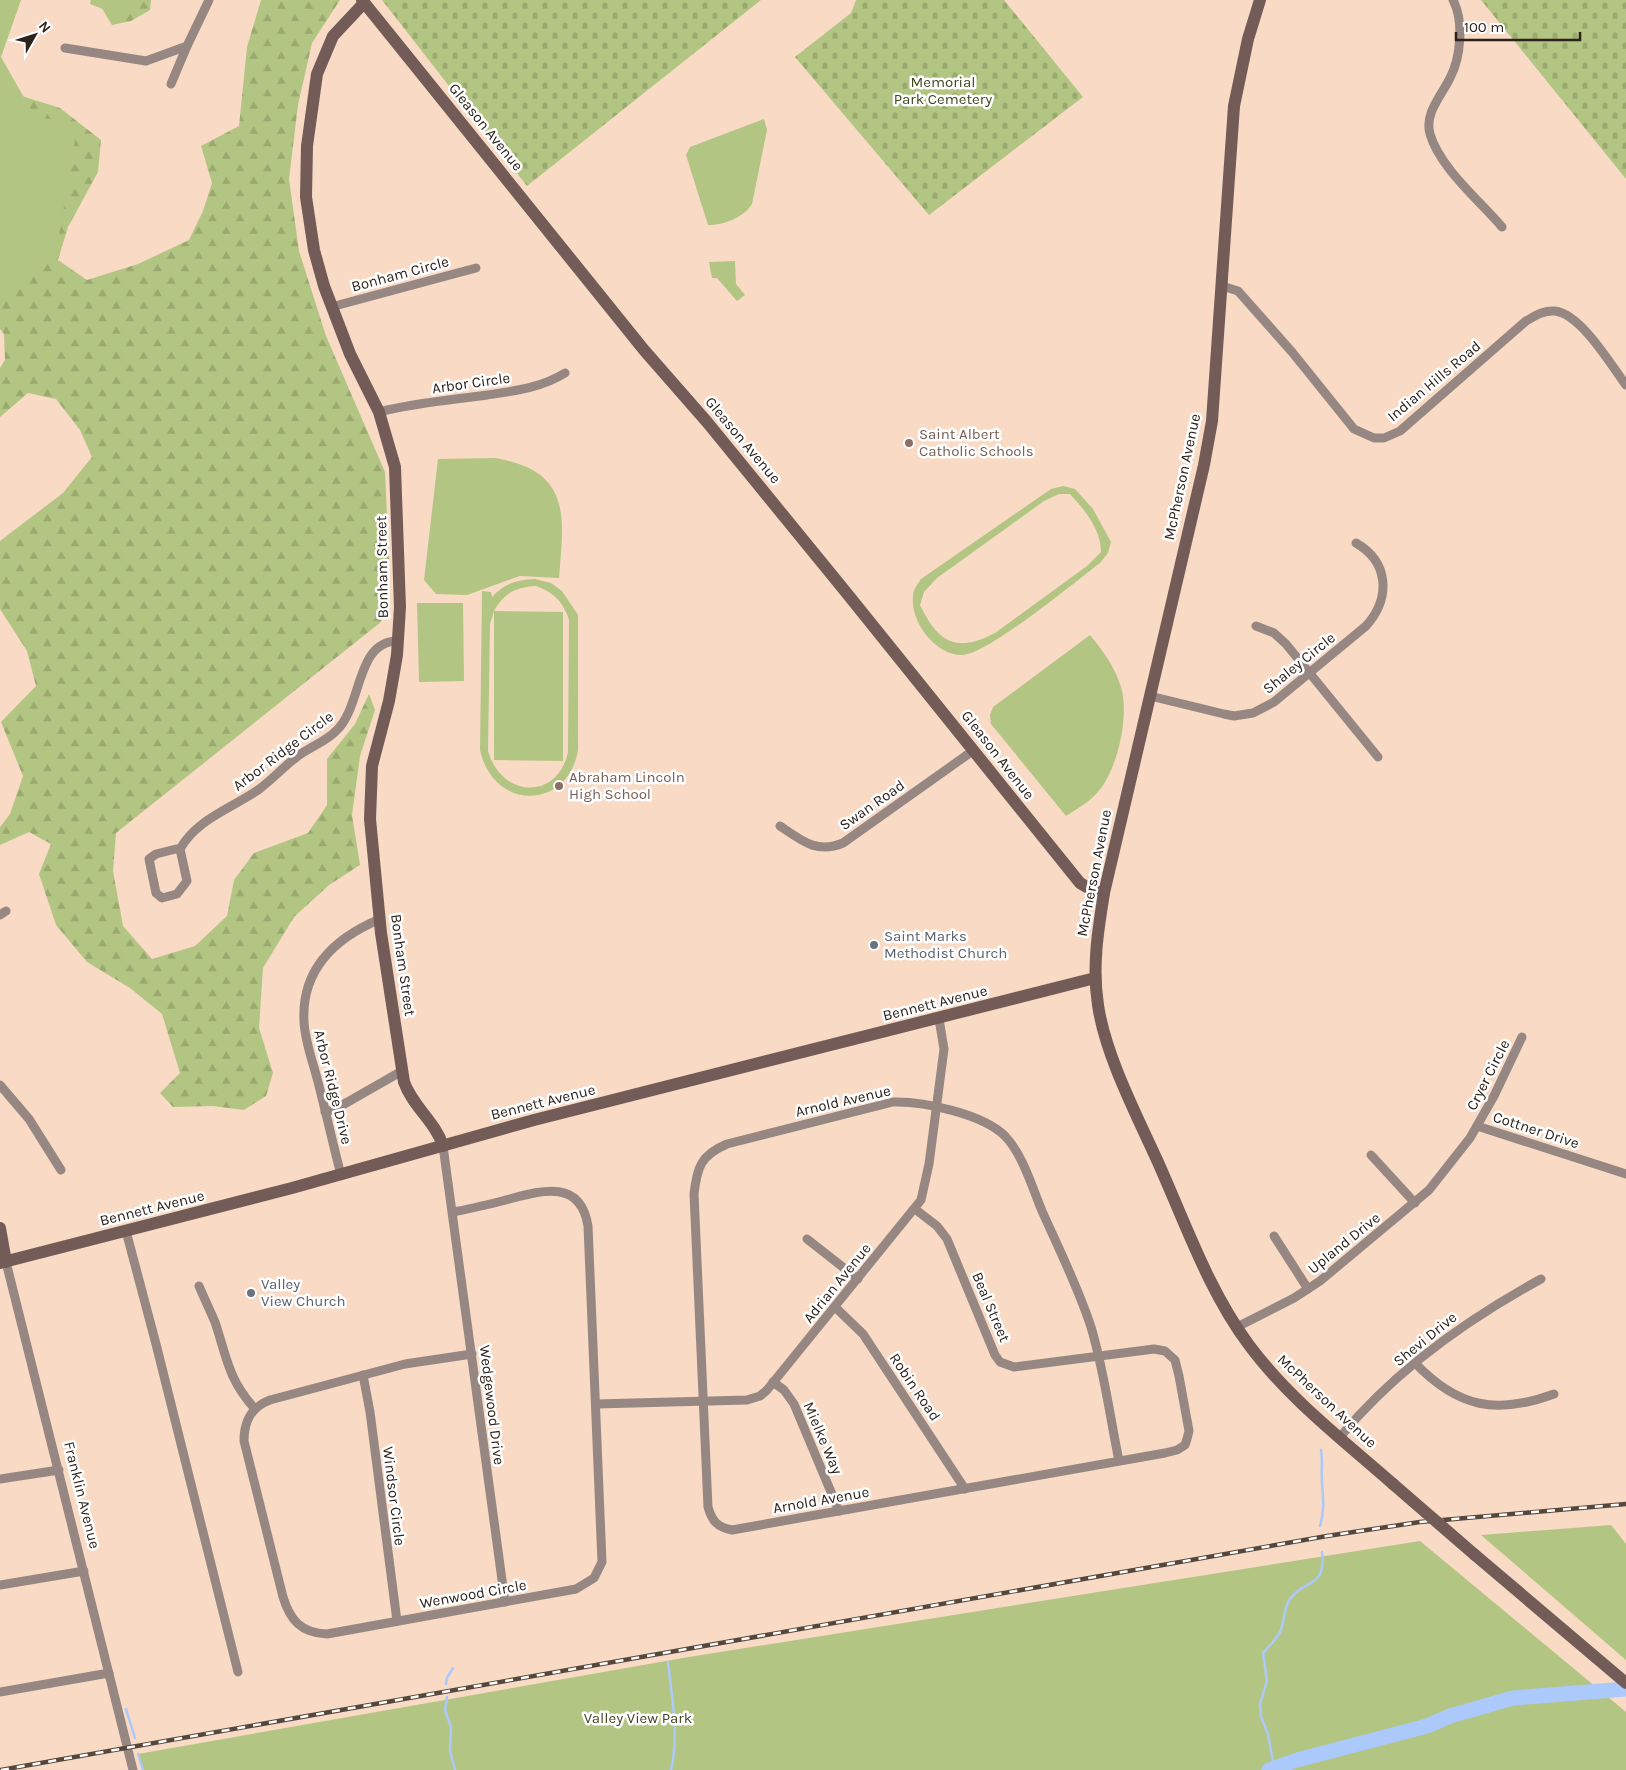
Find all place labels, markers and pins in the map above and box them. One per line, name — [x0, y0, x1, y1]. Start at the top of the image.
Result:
place label: Saint Albert Catholic Schools — [919, 425, 1034, 460]
marker: Saint Albert Catholic Schools — [903, 437, 915, 449]
place label: Abraham Lincoln High School — [569, 768, 685, 803]
marker: Abraham Lincoln High School — [553, 780, 565, 792]
place label: Saint Marks Methodist Church — [884, 927, 1007, 962]
marker: Saint Marks Methodist Church — [868, 939, 880, 951]
place label: Valley View Church — [261, 1275, 346, 1310]
marker: Valley View Church — [245, 1287, 257, 1299]

